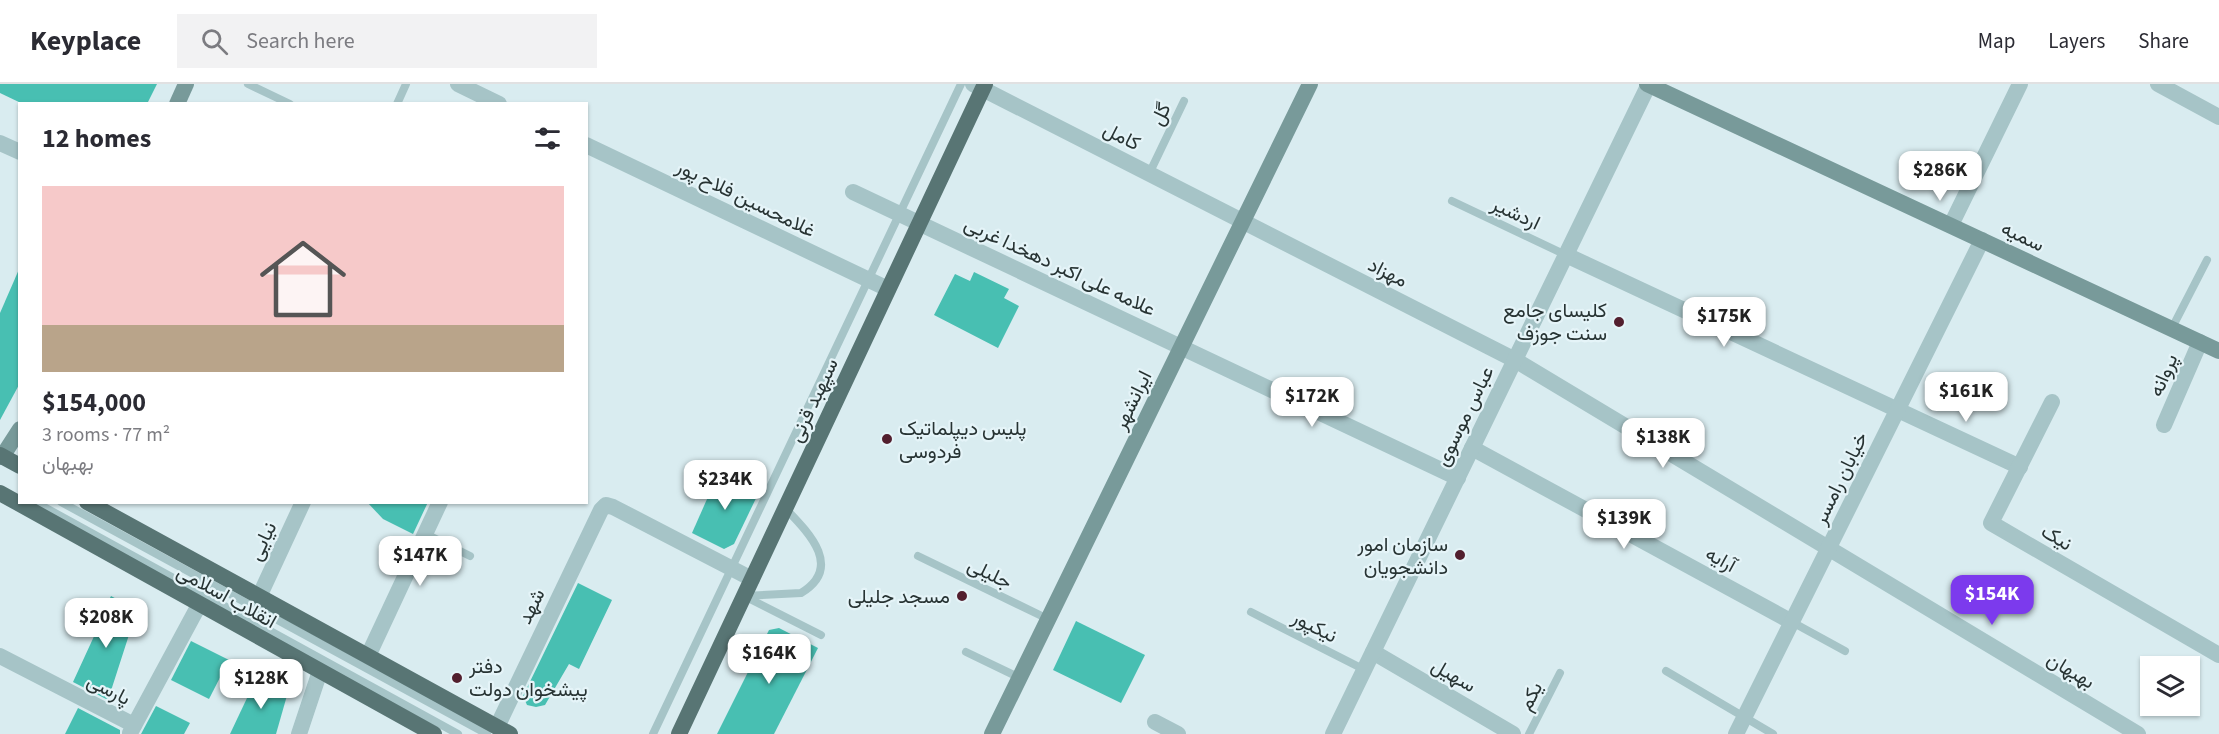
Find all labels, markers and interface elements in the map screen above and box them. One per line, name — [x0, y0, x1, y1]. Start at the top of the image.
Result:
search box — [177, 14, 597, 68]
text: Keyplace — [30, 21, 141, 61]
icon: search — [198, 25, 231, 58]
text: Search here — [246, 25, 355, 57]
text: Map — [1978, 26, 2015, 56]
text: Layers — [2048, 26, 2105, 56]
text: Share — [2138, 26, 2189, 56]
street label: گل — [1143, 98, 1178, 131]
street label: کامل — [1098, 116, 1145, 158]
text: 12 homes — [42, 120, 151, 157]
icon: filters — [531, 122, 564, 155]
pin: $286K — [1898, 151, 1982, 202]
street label: غلامحسین فلاح‌ پور — [670, 153, 820, 245]
text: $286K — [1913, 156, 1967, 184]
street label: اردشیر — [1486, 190, 1545, 237]
street label: علامه علی اکبر دهخدا غربی — [959, 210, 1160, 324]
street label: سمیه — [1996, 215, 2049, 259]
icon: home — [249, 225, 357, 333]
street label: مهزاد — [1363, 251, 1412, 295]
place label: کلیسای جامع سنت جوزف — [1503, 297, 1607, 348]
pin: $175K — [1682, 297, 1766, 348]
text: $175K — [1697, 302, 1751, 330]
marker: کلیسای جامع سنت جوزف — [1612, 315, 1626, 329]
street label: پروانه — [2142, 350, 2185, 401]
street label: سپهبد قرنی — [782, 354, 846, 447]
street label: عباس موسوی — [1429, 362, 1501, 471]
street label: ایرانشهر — [1106, 366, 1159, 436]
pin: $161K — [1924, 372, 2008, 423]
pin: $172K — [1270, 377, 1354, 428]
text: $161K — [1939, 377, 1993, 405]
text: $172K — [1285, 382, 1339, 410]
text: $154,000 — [42, 384, 146, 421]
place label: پلیس دیپلماتیک فردوسی — [899, 415, 1027, 466]
pin: $138K — [1621, 418, 1705, 469]
text: 3 rooms · 77 m² — [42, 421, 170, 449]
text: $138K — [1636, 423, 1690, 451]
street label: خیابان رامسر — [1806, 427, 1875, 530]
marker: پلیس دیپلماتیک فردوسی — [880, 432, 894, 446]
text: بهبهان — [42, 450, 94, 478]
pin: $234K — [683, 460, 767, 511]
text: $234K — [698, 465, 752, 493]
pin: $139K — [1582, 499, 1666, 550]
text: $139K — [1597, 504, 1651, 532]
street label: نیایی — [242, 517, 284, 566]
street label: نیک — [2036, 518, 2077, 558]
place label: سازمان امور دانشجویان — [1356, 531, 1448, 582]
pin: $147K — [378, 536, 462, 587]
street label: آرایه — [1700, 540, 1742, 580]
text: $147K — [393, 541, 447, 569]
marker: سازمان امور دانشجویان — [1453, 548, 1467, 562]
street label: جلیلی — [963, 551, 1017, 597]
street label: انقلاب اسلامی — [171, 558, 282, 636]
pin: $154K — [1950, 575, 2034, 626]
text: $154K — [1965, 580, 2019, 608]
place label: مسجد جلیلی — [848, 583, 950, 611]
street label: شهد — [511, 584, 552, 629]
marker: مسجد جلیلی — [955, 589, 969, 603]
pin: $208K — [64, 598, 148, 649]
text: $208K — [79, 603, 133, 631]
street label: نیکپور — [1286, 603, 1342, 650]
pin: $164K — [727, 634, 811, 685]
text: $164K — [742, 639, 796, 667]
street label: بهبهان — [2041, 646, 2100, 696]
street label: سهیل — [1426, 652, 1481, 700]
place label: دفتر پیشخوان دولت — [468, 653, 588, 704]
map controls — [2140, 656, 2200, 716]
button: layers — [2140, 656, 2200, 716]
pin: $128K — [219, 659, 303, 710]
text: $128K — [234, 664, 288, 692]
street label: پارسی — [82, 667, 135, 713]
marker: دفتر پیشخوان دولت — [450, 671, 464, 685]
street label: یکم — [1512, 677, 1550, 716]

